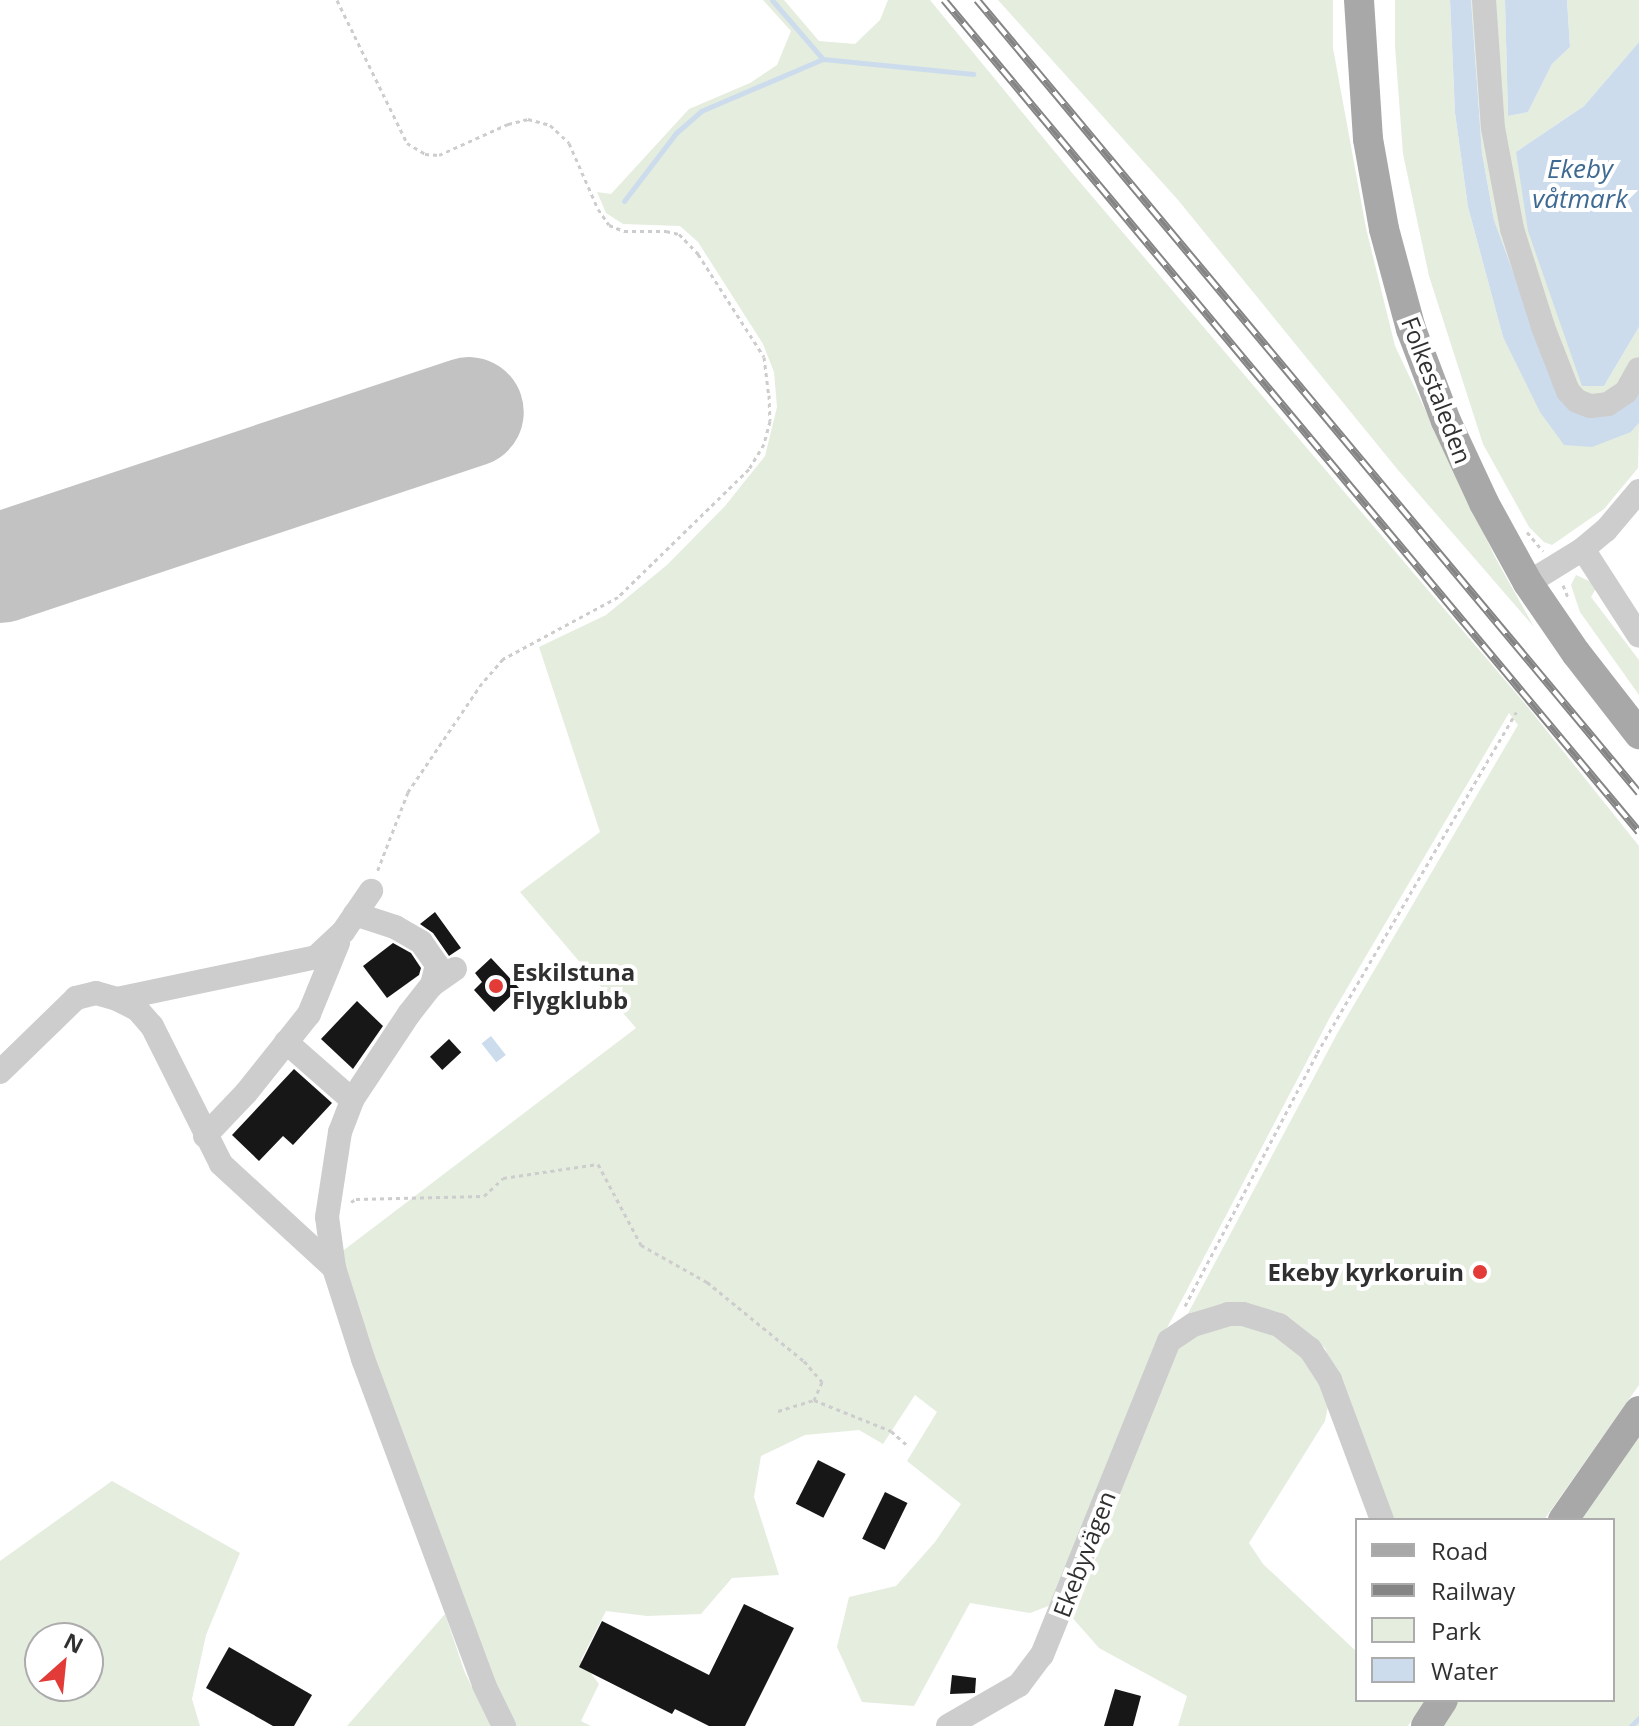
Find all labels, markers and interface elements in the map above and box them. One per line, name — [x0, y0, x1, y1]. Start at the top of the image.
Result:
water label: Ekeby våtmark — [1532, 153, 1628, 214]
street label: Folkestaleden — [1396, 313, 1478, 467]
place label: Eskilstuna Flygklubb — [512, 958, 635, 1014]
marker: Eskilstuna Flygklubb — [487, 977, 505, 995]
place label: Ekeby kyrkoruin — [1267, 1258, 1464, 1286]
marker: Ekeby kyrkoruin — [1471, 1263, 1489, 1281]
street label: Ekebyvägen — [1047, 1487, 1121, 1621]
legend — [1355, 1518, 1615, 1702]
text: Road — [1431, 1534, 1488, 1567]
text: Railway — [1431, 1574, 1515, 1607]
text: Park — [1431, 1614, 1481, 1647]
north arrow — [24, 1622, 104, 1702]
text: N — [59, 1625, 89, 1660]
text: Water — [1431, 1654, 1498, 1687]

